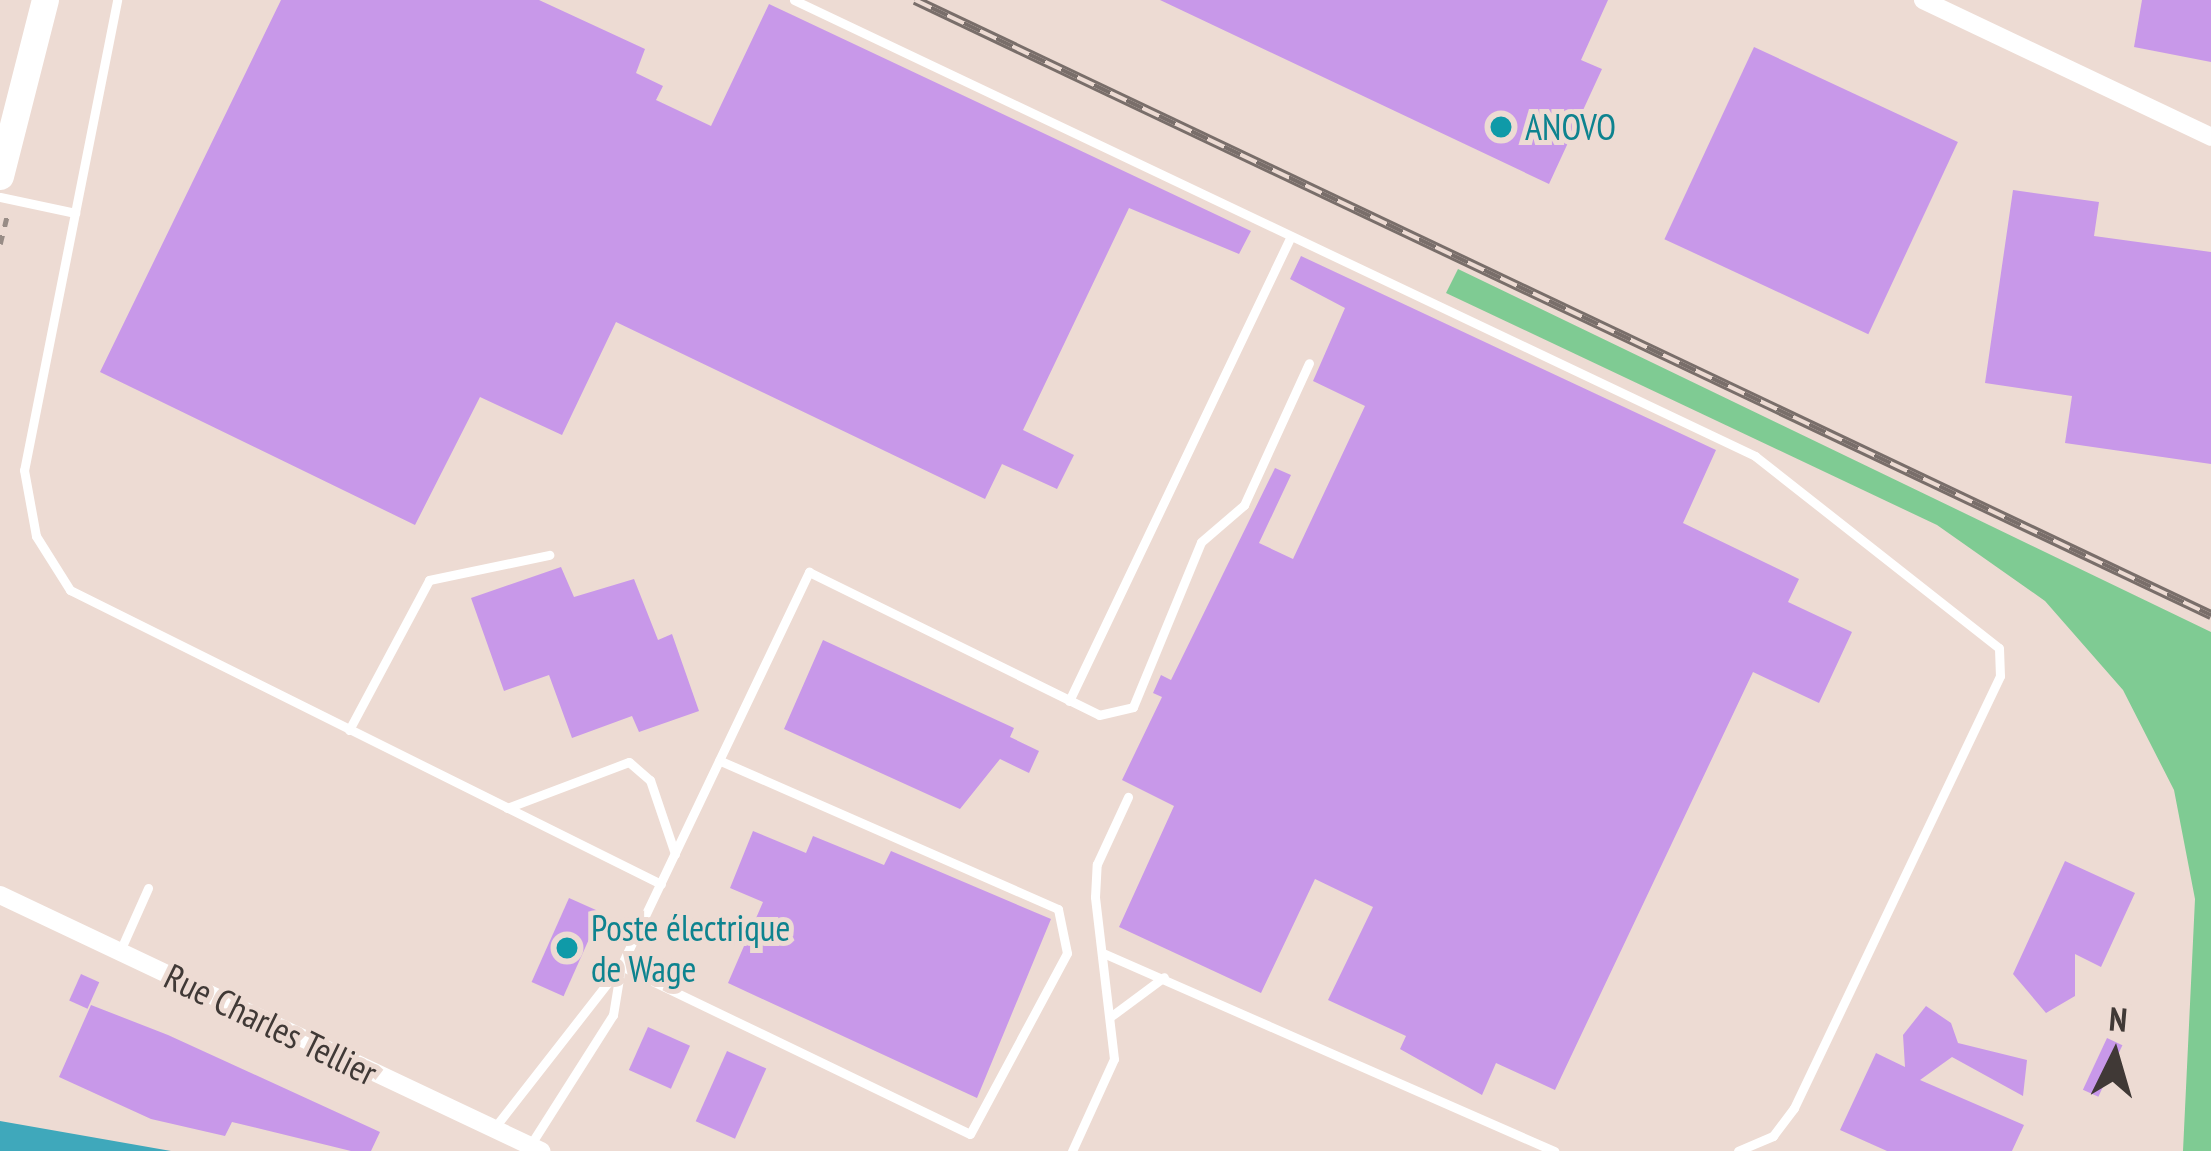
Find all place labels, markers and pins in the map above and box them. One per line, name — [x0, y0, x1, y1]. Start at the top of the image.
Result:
place label: ANOVO — [1525, 105, 1616, 149]
marker: ANOVO — [1488, 114, 1514, 140]
place label: Poste électrique de Wage — [591, 905, 790, 990]
marker: Poste électrique de Wage — [554, 935, 580, 961]

